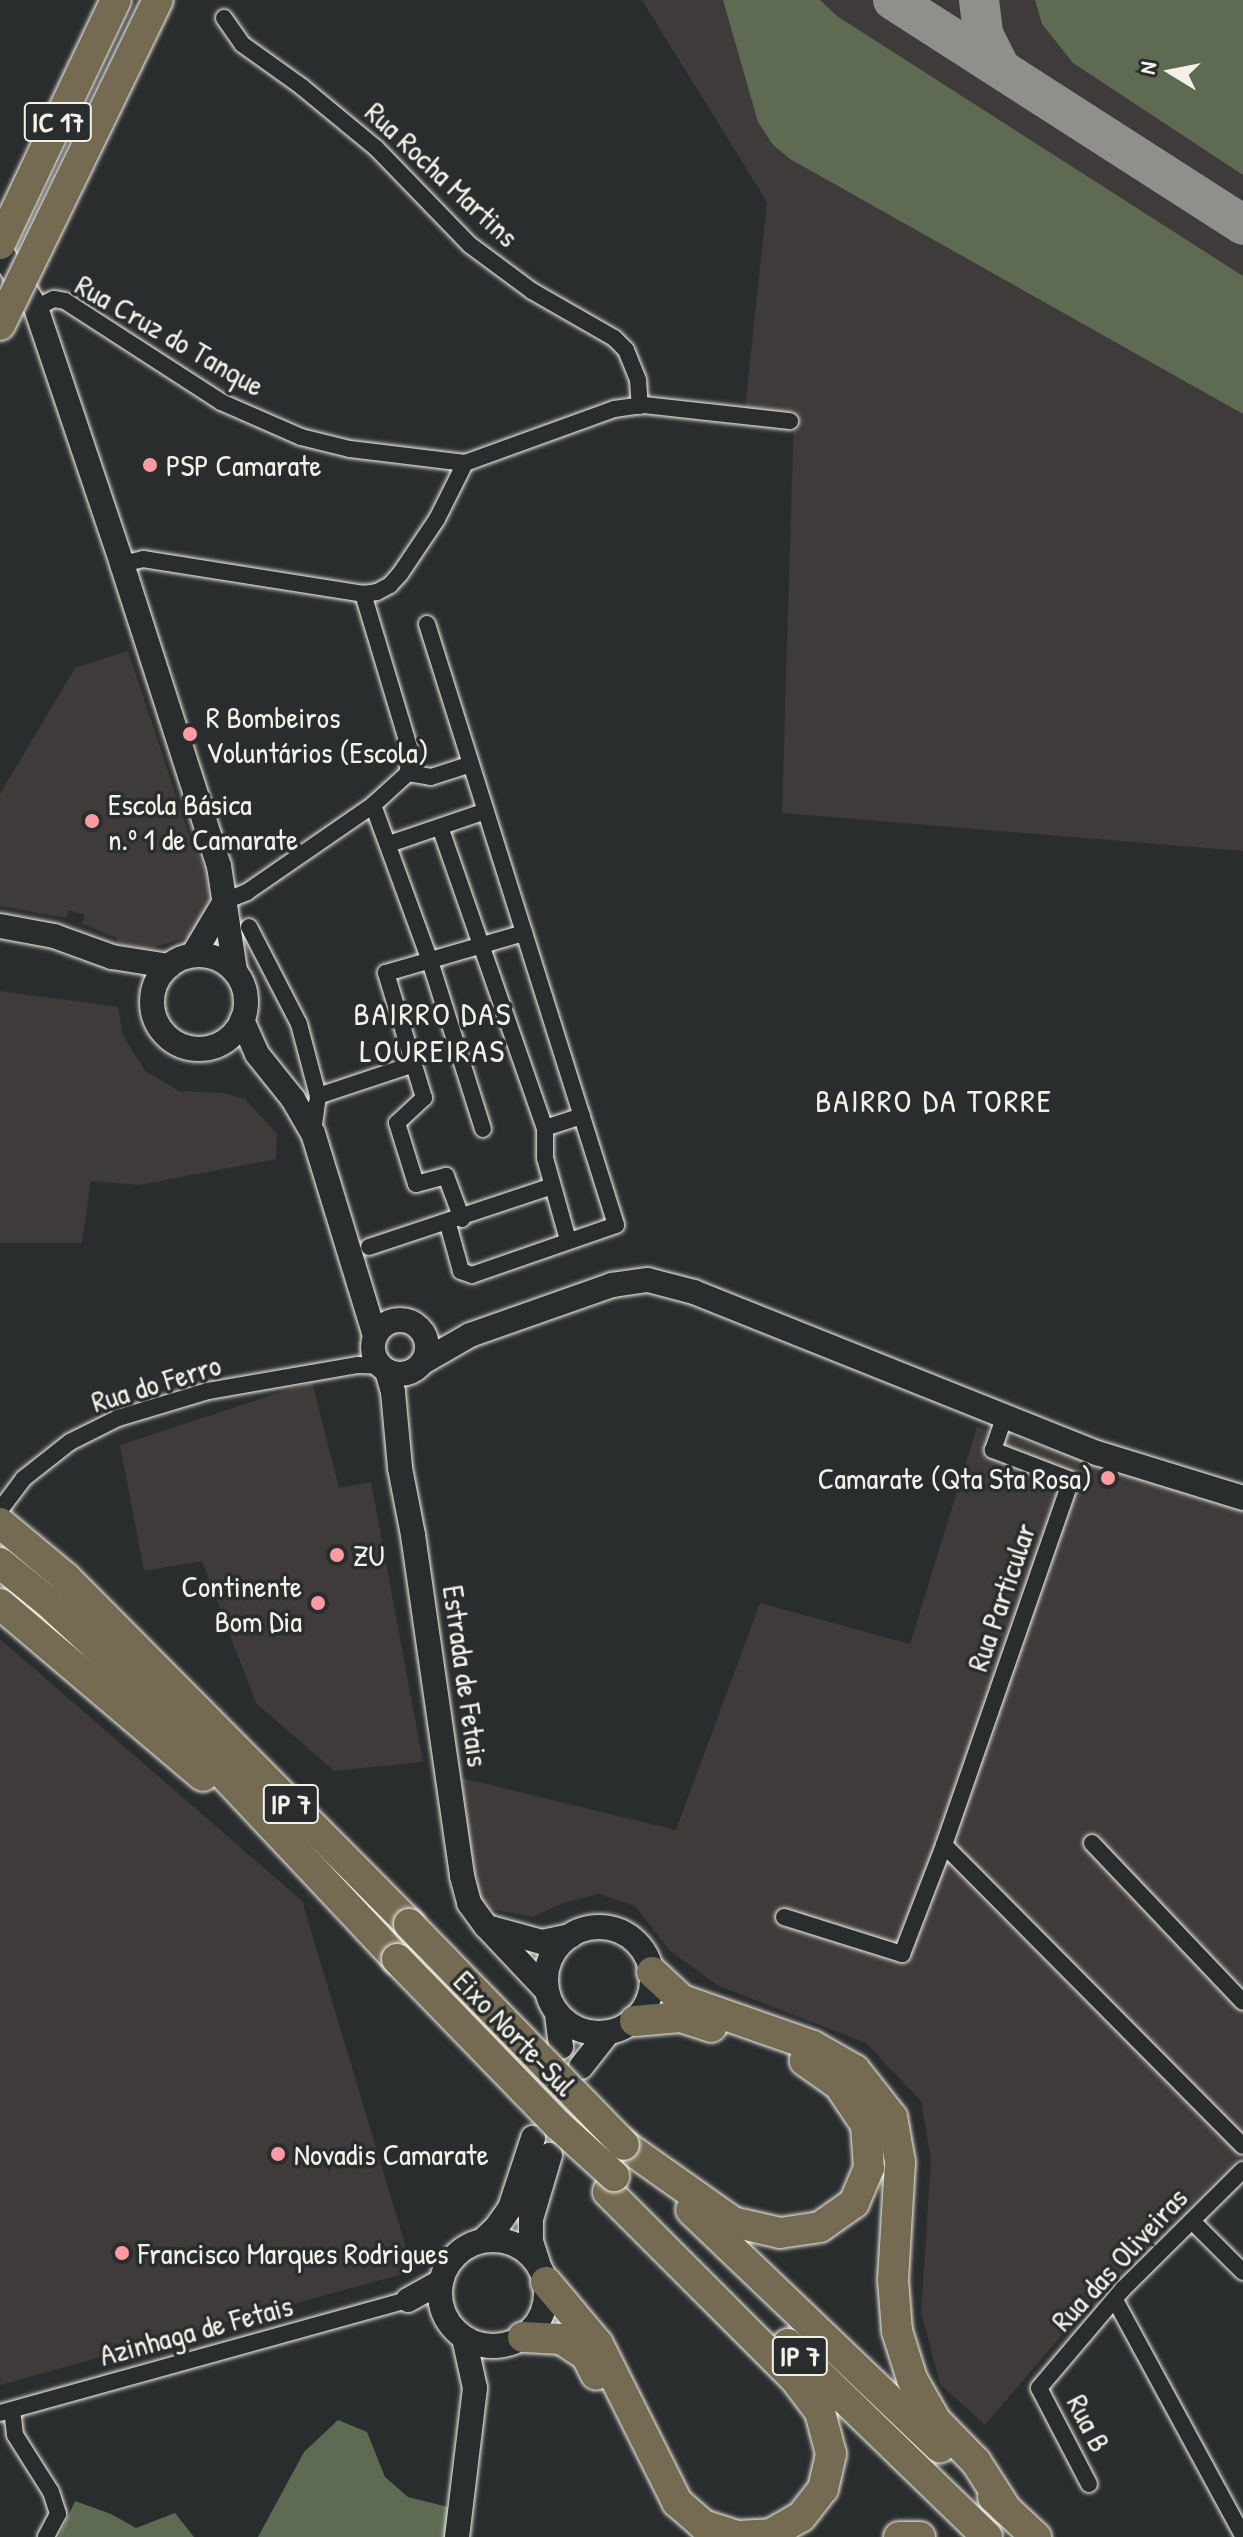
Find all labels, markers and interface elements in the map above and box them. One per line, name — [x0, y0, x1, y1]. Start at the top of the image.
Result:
north arrow — [1131, 32, 1211, 112]
text: N — [1132, 59, 1163, 76]
street label: Rua Rocha Martins — [358, 94, 526, 254]
road number: IC 17 — [22, 98, 94, 146]
street label: Rua Cruz do Tanque — [69, 266, 271, 404]
place label: PSP Camarate — [166, 447, 321, 483]
marker: PSP Camarate — [141, 456, 159, 474]
place label: R Bombeiros Voluntários (Escola) — [206, 699, 429, 770]
marker: R Bombeiros Voluntários (Escola) — [181, 725, 199, 743]
place label: Escola Básica n.º 1 de Camarate — [108, 786, 298, 856]
marker: Escola Básica n.º 1 de Camarate — [83, 812, 101, 830]
district label: BAIRRO DAS LOUREIRAS — [353, 996, 513, 1071]
district label: BAIRRO DA TORRE — [815, 1082, 1053, 1120]
street label: Rua do Ferro — [87, 1346, 225, 1420]
place label: Camarate (Qta Sta Rosa) — [818, 1460, 1092, 1496]
marker: Camarate (Qta Sta Rosa) — [1099, 1469, 1117, 1487]
street label: Rua Particular — [959, 1518, 1043, 1676]
place label: ZU — [353, 1537, 385, 1573]
marker: ZU — [328, 1546, 346, 1564]
place label: Continente Bom Dia — [182, 1568, 302, 1638]
street label: Estrada de Fetais — [435, 1583, 497, 1769]
marker: Continente Bom Dia — [309, 1594, 327, 1612]
road number: IP 7 — [261, 1780, 321, 1828]
street label: Eixo Norte-Sul — [446, 1963, 584, 2103]
place label: Novadis Camarate — [294, 2136, 489, 2172]
marker: Novadis Camarate — [269, 2145, 287, 2163]
street label: Rua das Oliveiras — [1043, 2180, 1195, 2338]
place label: Francisco Marques Rodrigues — [138, 2235, 449, 2271]
marker: Francisco Marques Rodrigues — [113, 2244, 131, 2262]
street label: Azinhaga de Fetais — [96, 2287, 296, 2373]
road number: IP 7 — [770, 2332, 830, 2380]
street label: Rua B — [1059, 2388, 1119, 2458]

